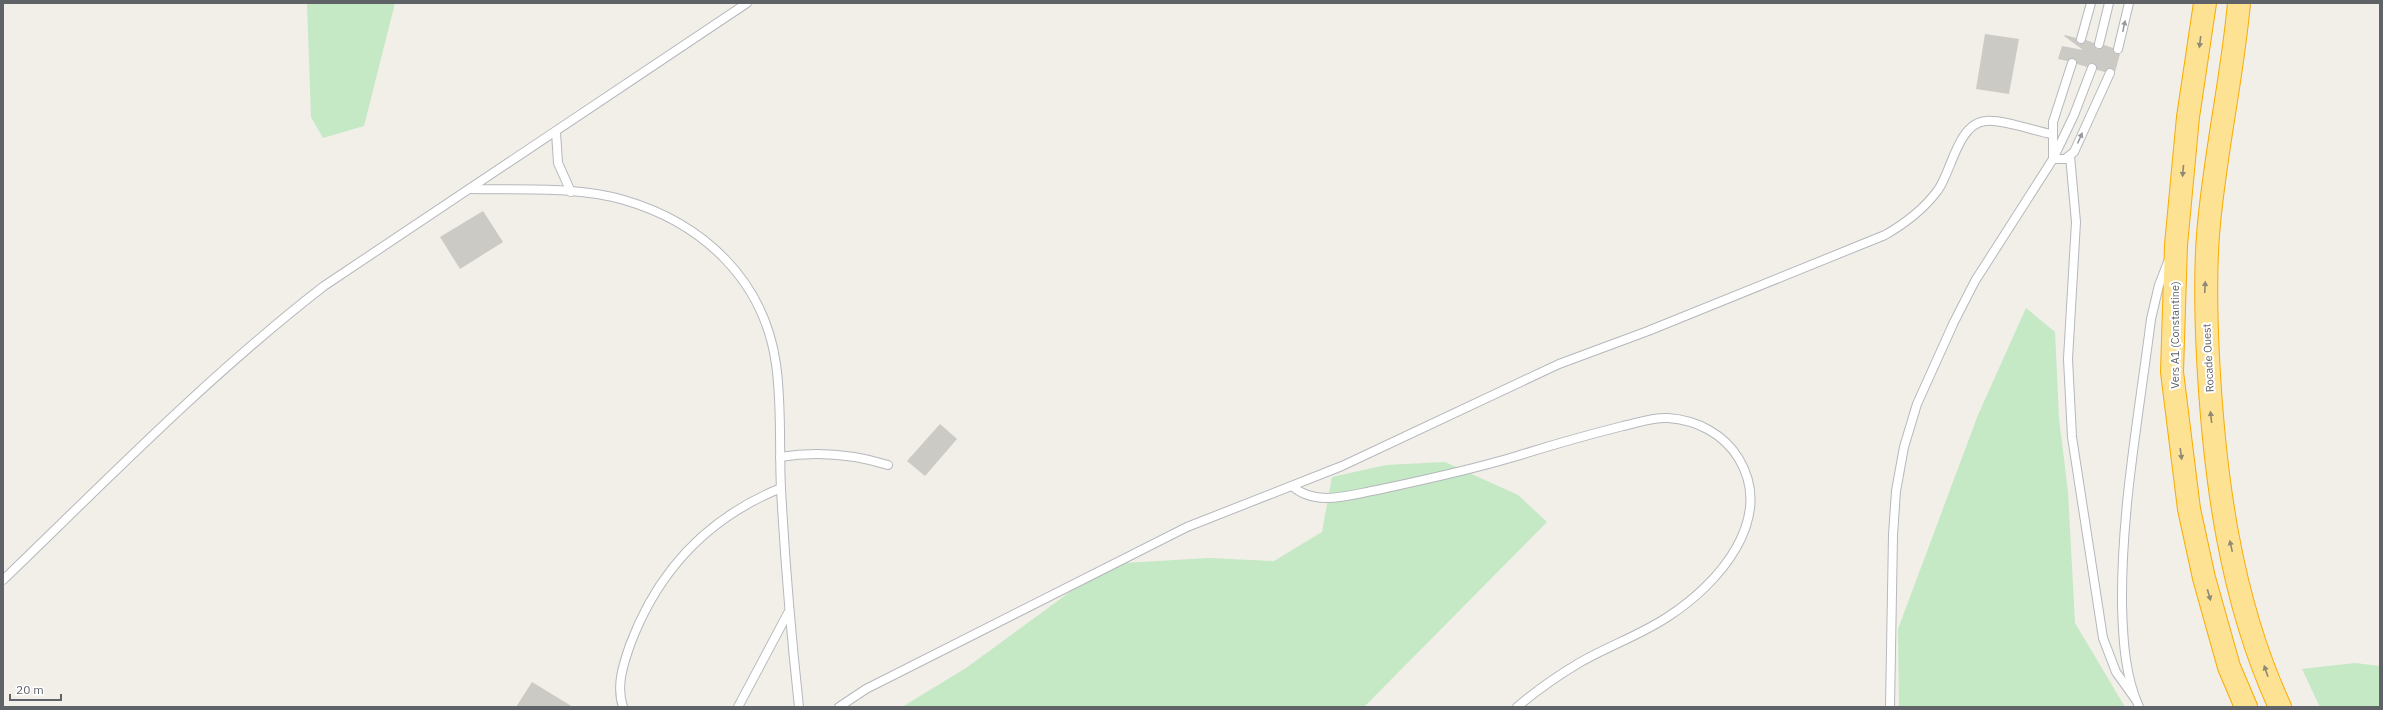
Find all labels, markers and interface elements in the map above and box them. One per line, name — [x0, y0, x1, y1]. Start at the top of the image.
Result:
one-way arrow — [2122, 20, 2128, 33]
one-way arrow — [2197, 36, 2203, 48]
one-way arrow — [2077, 133, 2083, 144]
one-way arrow — [2180, 165, 2187, 177]
street label: Vers A1 (Constantine) — [2168, 281, 2182, 389]
one-way arrow — [2202, 281, 2209, 293]
street label: Rocade Ouest — [2199, 323, 2217, 393]
one-way arrow — [2208, 411, 2214, 423]
one-way arrow — [2178, 448, 2184, 460]
one-way arrow — [2227, 539, 2233, 552]
one-way arrow — [2206, 589, 2212, 601]
one-way arrow — [2263, 664, 2269, 676]
scale bar — [10, 676, 61, 702]
text: 20 m — [16, 682, 44, 697]

